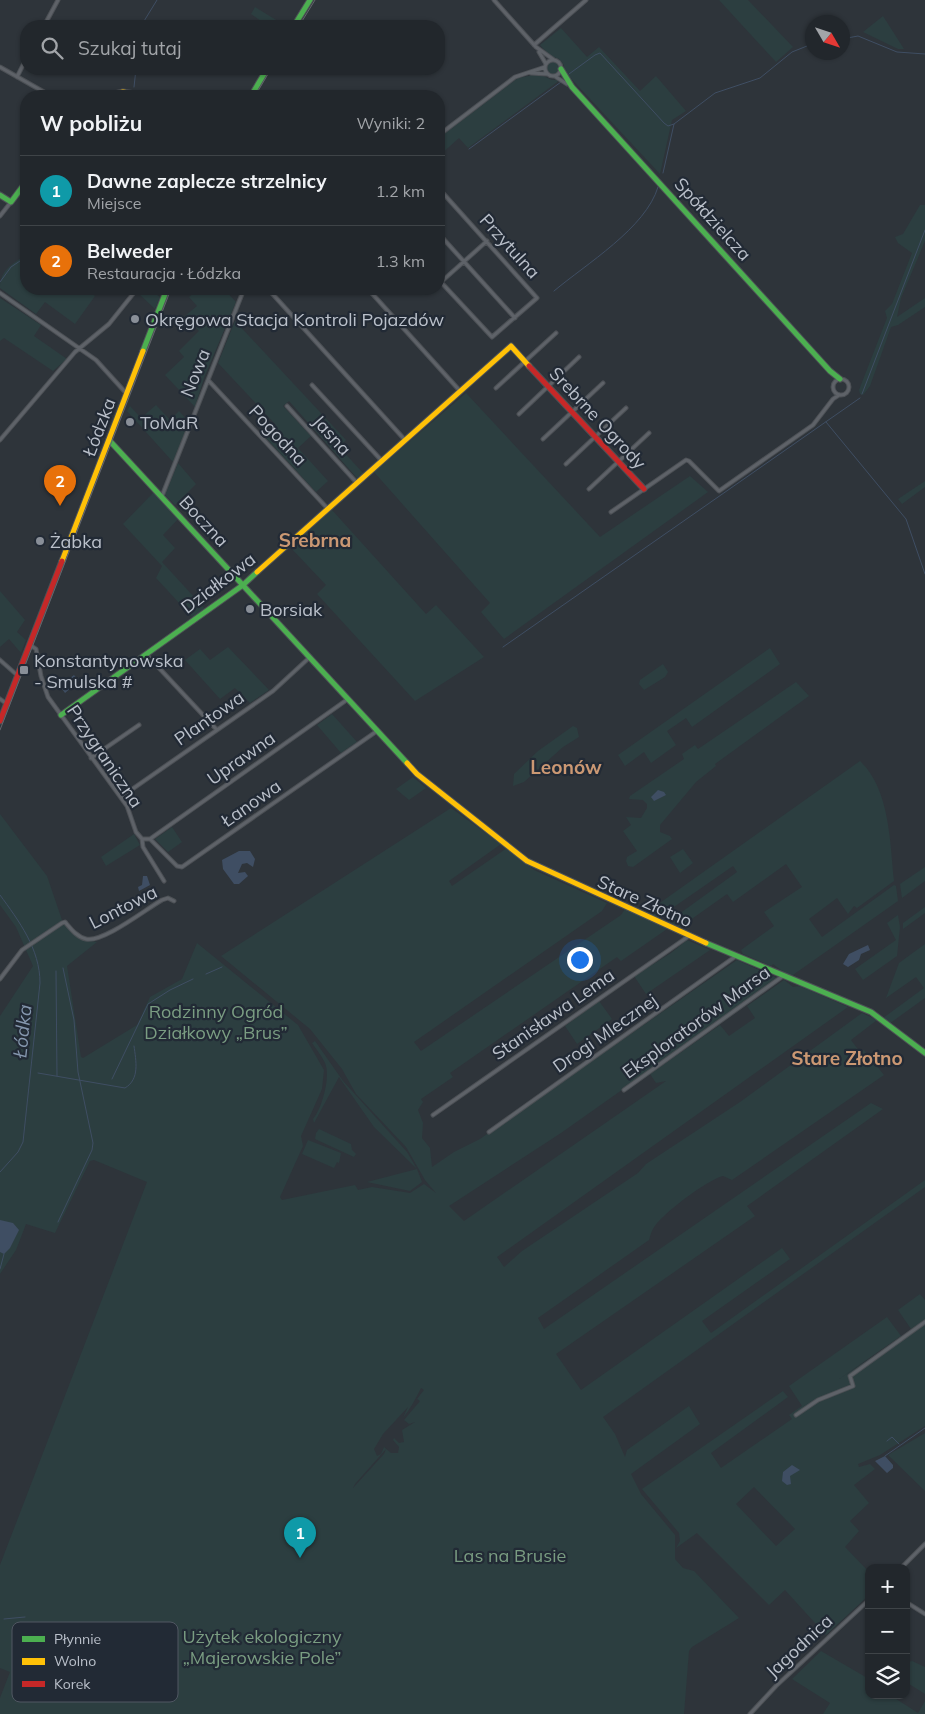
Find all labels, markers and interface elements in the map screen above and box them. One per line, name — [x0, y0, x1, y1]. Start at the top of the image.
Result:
north arrow — [805, 15, 850, 60]
search box — [20, 20, 445, 75]
icon: search — [38, 34, 66, 62]
text: Szukaj tutaj — [78, 36, 181, 60]
text: W pobliżu — [40, 110, 142, 136]
text: Wyniki: 2 — [356, 113, 425, 133]
text: Dawne zaplecze strzelnicy — [87, 169, 327, 193]
street label: Spółdzielcza — [670, 173, 756, 265]
text: 1 — [51, 181, 61, 201]
text: 1.2 km — [376, 181, 425, 201]
text: Miejsce — [87, 193, 141, 213]
street label: Przytulna — [475, 209, 545, 283]
text: Belweder — [87, 239, 172, 263]
text: 2 — [51, 251, 61, 271]
text: 1.3 km — [376, 251, 425, 271]
text: Restauracja · Łódzka — [87, 263, 241, 283]
place label: Okręgowa Stacja Kontroli Pojazdów — [145, 308, 444, 331]
marker: Okręgowa Stacja Kontroli Pojazdów — [129, 313, 141, 325]
street label: Nowa — [175, 346, 215, 400]
street label: Srebrne Ogrody — [545, 362, 652, 474]
street label: Łódzka — [77, 395, 121, 460]
street label: Pogodna — [244, 400, 312, 470]
street label: Jasna — [308, 410, 356, 460]
place label: ToMaR — [140, 411, 198, 434]
marker: ToMaR — [124, 416, 136, 428]
pin: 2 — [44, 465, 76, 506]
street label: Boczna — [174, 490, 234, 552]
district label: Srebrna — [279, 528, 351, 552]
place label: Żabka — [50, 530, 102, 553]
marker: Żabka — [34, 535, 46, 547]
street label: Działkowa — [176, 547, 260, 619]
place label: Borsiak — [260, 598, 323, 621]
marker: Borsiak — [244, 603, 256, 615]
place label: Konstantynowska - Smulska # — [34, 649, 184, 693]
marker: Konstantynowska - Smulska # — [18, 664, 30, 676]
street label: Plantowa — [170, 686, 248, 750]
street label: Przygraniczna — [62, 700, 148, 812]
street label: Uprawna — [202, 726, 280, 790]
district label: Leonów — [530, 755, 602, 779]
street label: Łanowa — [216, 774, 285, 832]
street label: Stare Złotno — [594, 870, 696, 932]
street label: Lontowa — [85, 880, 161, 934]
your location — [567, 947, 593, 973]
street label: Eksploratorów Marsa — [618, 961, 774, 1083]
street label: Stanisława Lema — [487, 963, 619, 1065]
street label: Drogi Mlecznej — [548, 988, 662, 1078]
park label: Rodzinny Ogród Działkowy „Brus” — [144, 1000, 288, 1044]
water label: Łódka — [7, 1003, 37, 1060]
district label: Stare Złotno — [791, 1046, 903, 1070]
pin: 1 — [284, 1517, 316, 1558]
park label: Las na Brusie — [454, 1544, 566, 1567]
map controls — [865, 1564, 910, 1699]
button: + — [865, 1564, 910, 1609]
street label: Jagodnica — [761, 1609, 837, 1683]
button: − — [865, 1609, 910, 1654]
legend — [12, 1622, 178, 1702]
park label: Użytek ekologiczny „Majerowskie Pole” — [182, 1625, 342, 1669]
text: Płynnie — [54, 1630, 101, 1648]
text: Wolno — [54, 1652, 96, 1670]
button: layers — [865, 1654, 910, 1699]
text: Korek — [54, 1675, 91, 1693]

